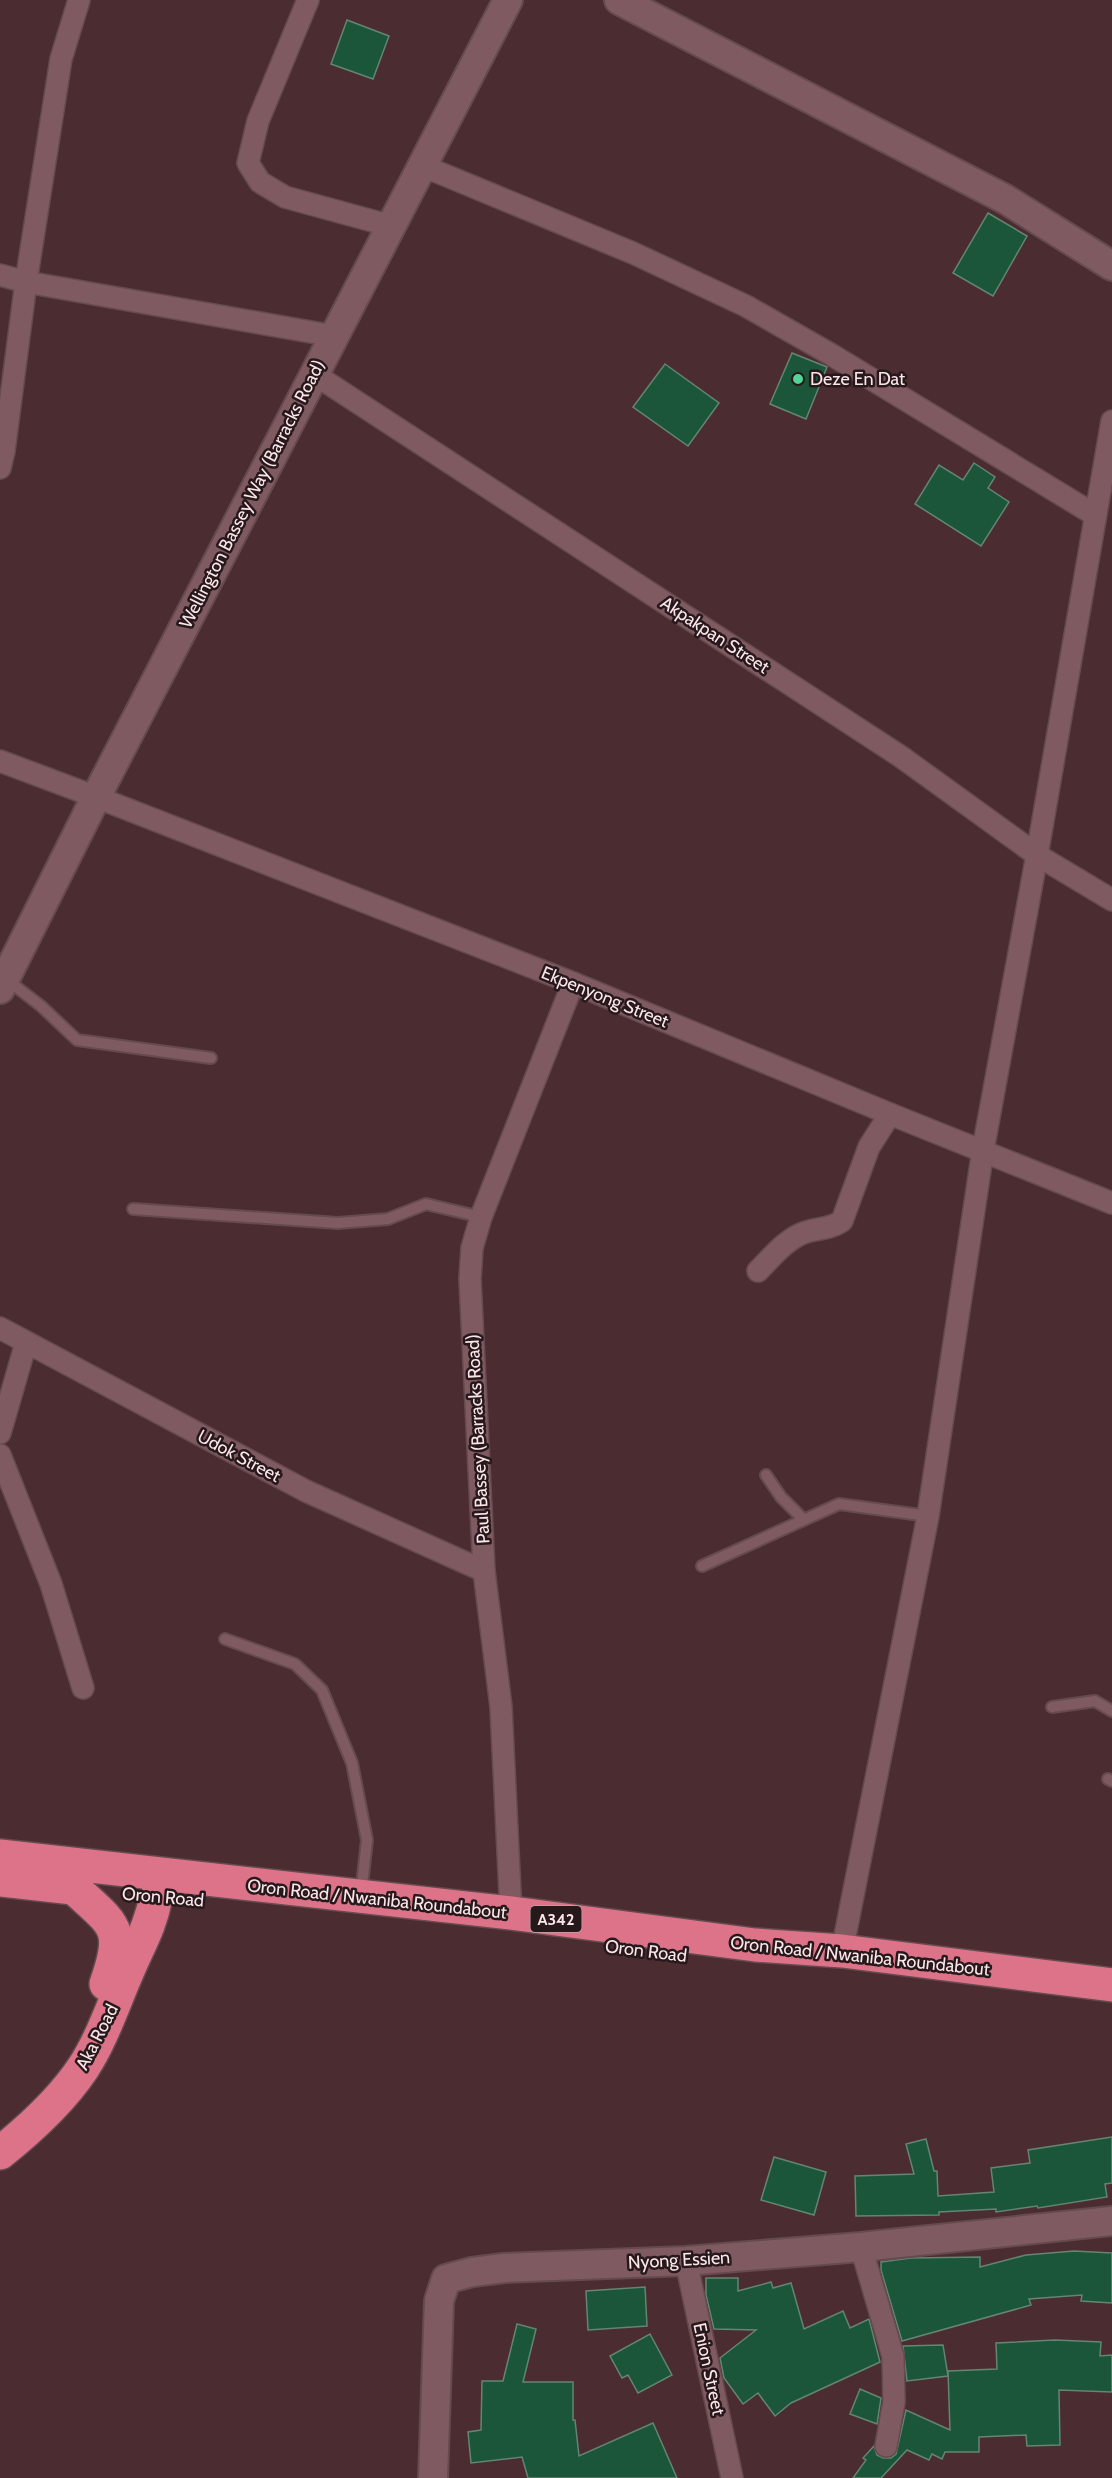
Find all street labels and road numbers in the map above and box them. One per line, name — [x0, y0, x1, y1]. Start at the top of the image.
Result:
street label: Wellington Bassey Way (Barracks Road) — [174, 356, 330, 632]
street label: Akpakpan Street — [657, 592, 773, 678]
street label: Ekpenyong Street — [538, 961, 672, 1033]
street label: Paul Bassey (Barracks Road) — [462, 1334, 494, 1544]
street label: Udok Street — [194, 1425, 284, 1487]
street label: Oron Road / Nwaniba Roundabout — [246, 1874, 508, 1924]
street label: Oron Road — [121, 1882, 205, 1912]
road number: A342 — [530, 1906, 582, 1932]
street label: Oron Road / Nwaniba Roundabout — [729, 1931, 991, 1981]
street label: Oron Road — [604, 1935, 688, 1967]
street label: Aka Road — [71, 2000, 123, 2074]
street label: Nyong Essien — [627, 2246, 731, 2274]
street label: Enion Street — [688, 2321, 730, 2417]

